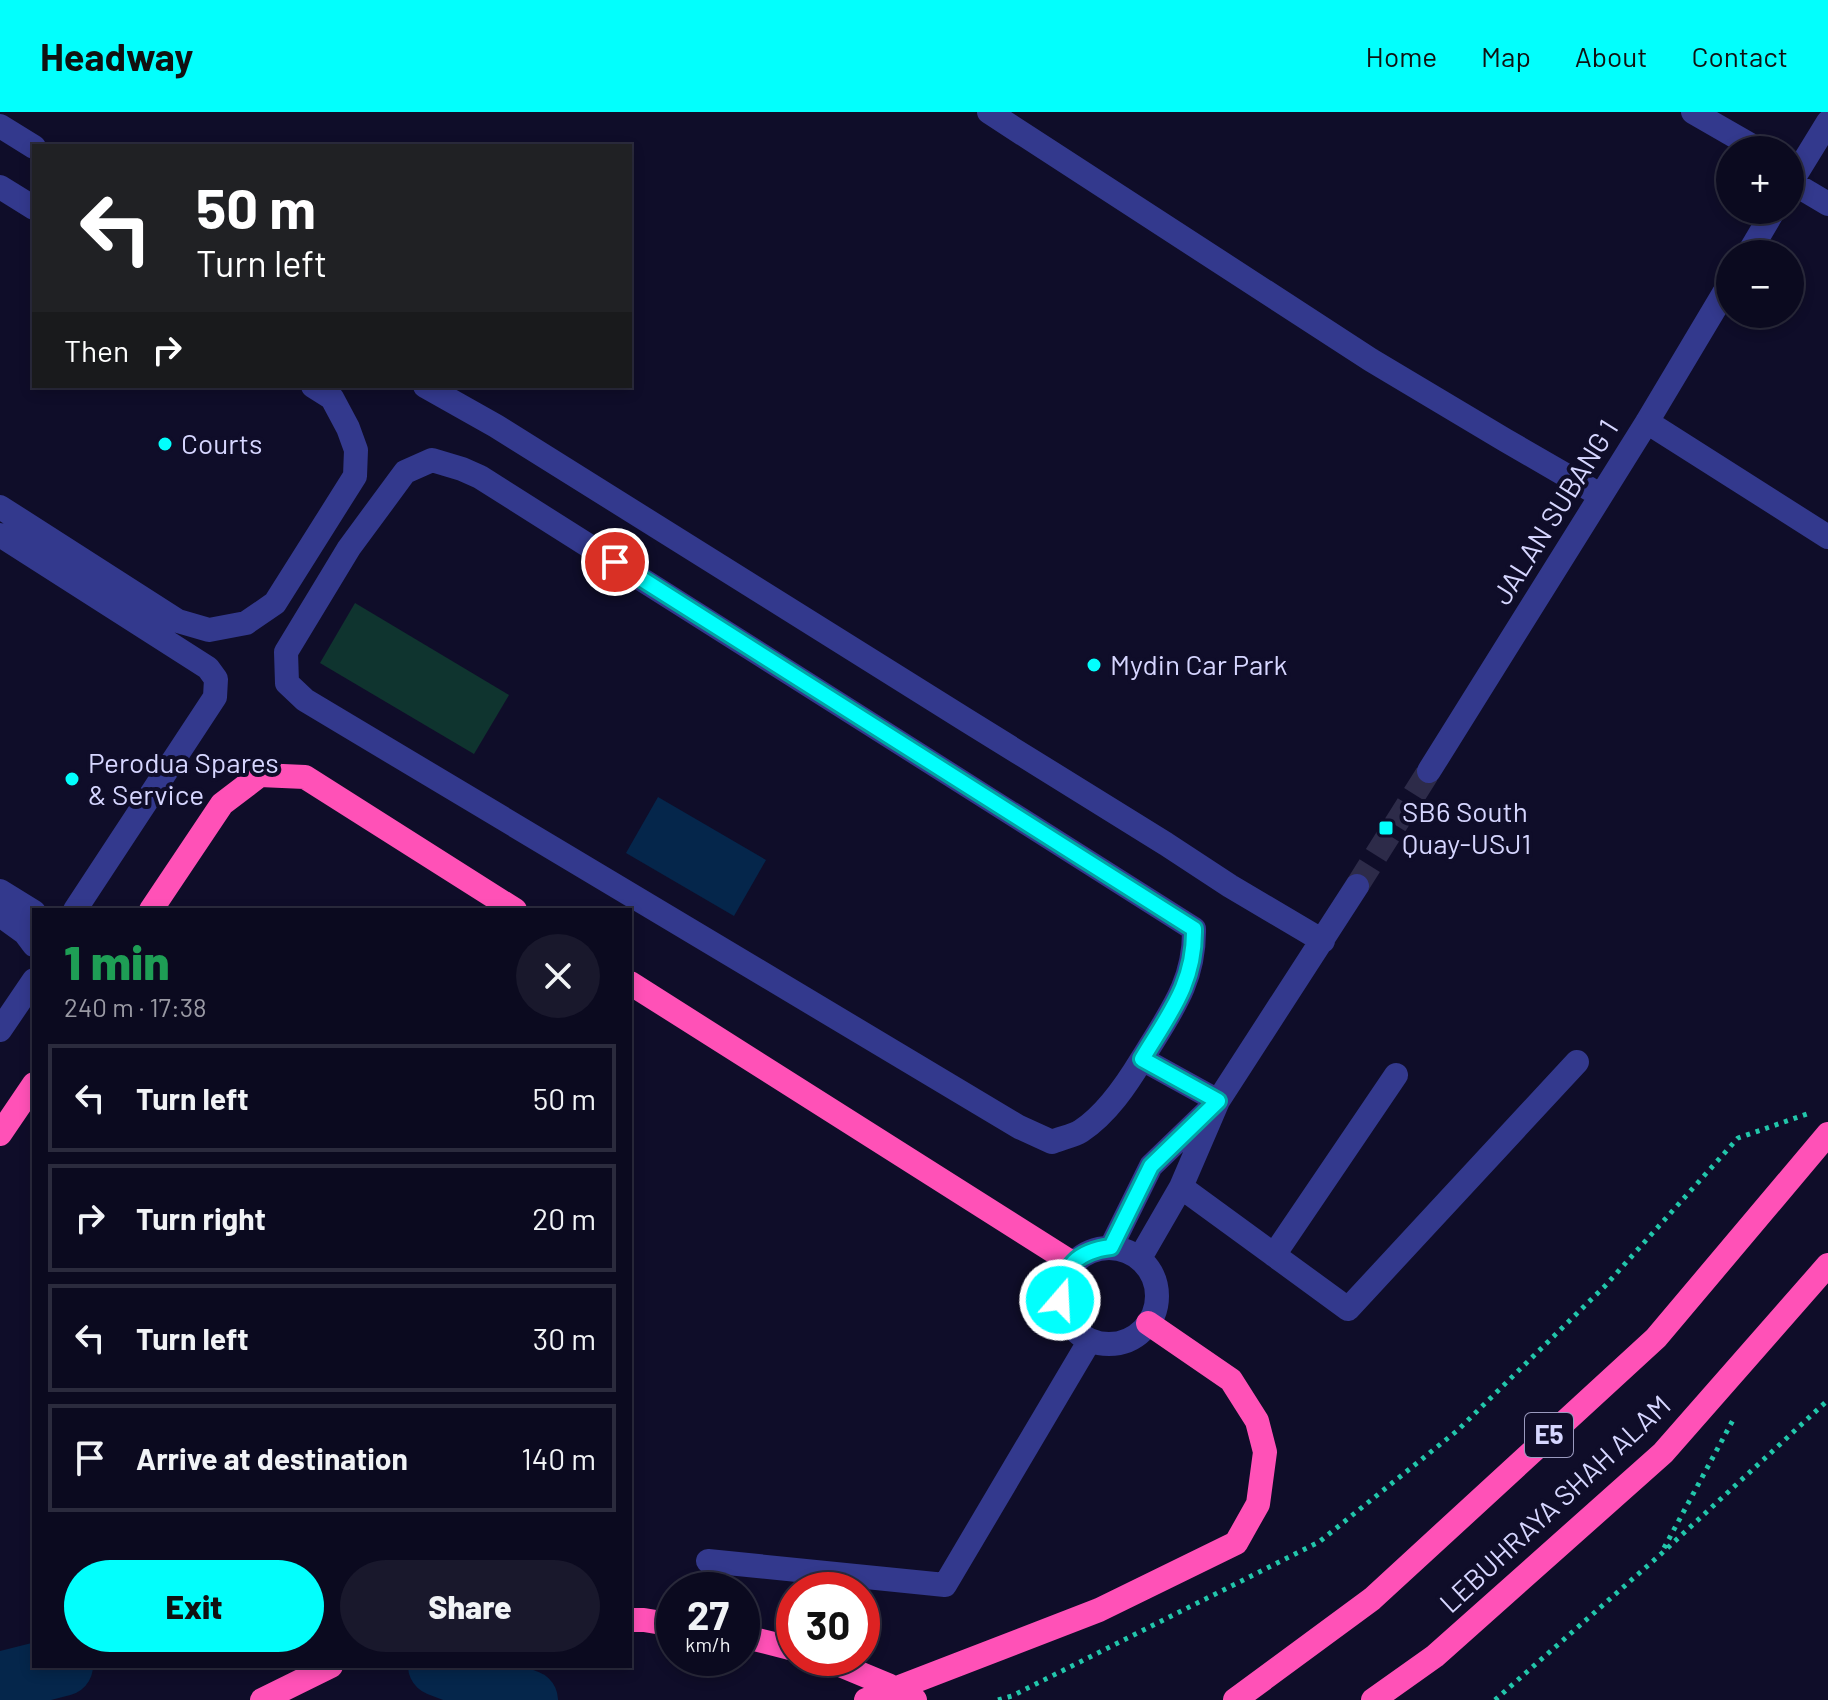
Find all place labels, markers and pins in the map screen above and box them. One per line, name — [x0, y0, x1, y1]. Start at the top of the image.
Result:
place label: Courts — [181, 426, 262, 460]
marker: Courts — [156, 435, 174, 453]
pin — [581, 528, 649, 596]
place label: Mydin Car Park — [1110, 647, 1288, 681]
marker: Mydin Car Park — [1085, 656, 1103, 674]
place label: Perodua Spares & Service — [88, 745, 279, 811]
marker: Perodua Spares & Service — [63, 770, 81, 788]
place label: SB6 South Quay-USJ1 — [1402, 794, 1531, 860]
marker: SB6 South Quay-USJ1 — [1377, 819, 1395, 837]

